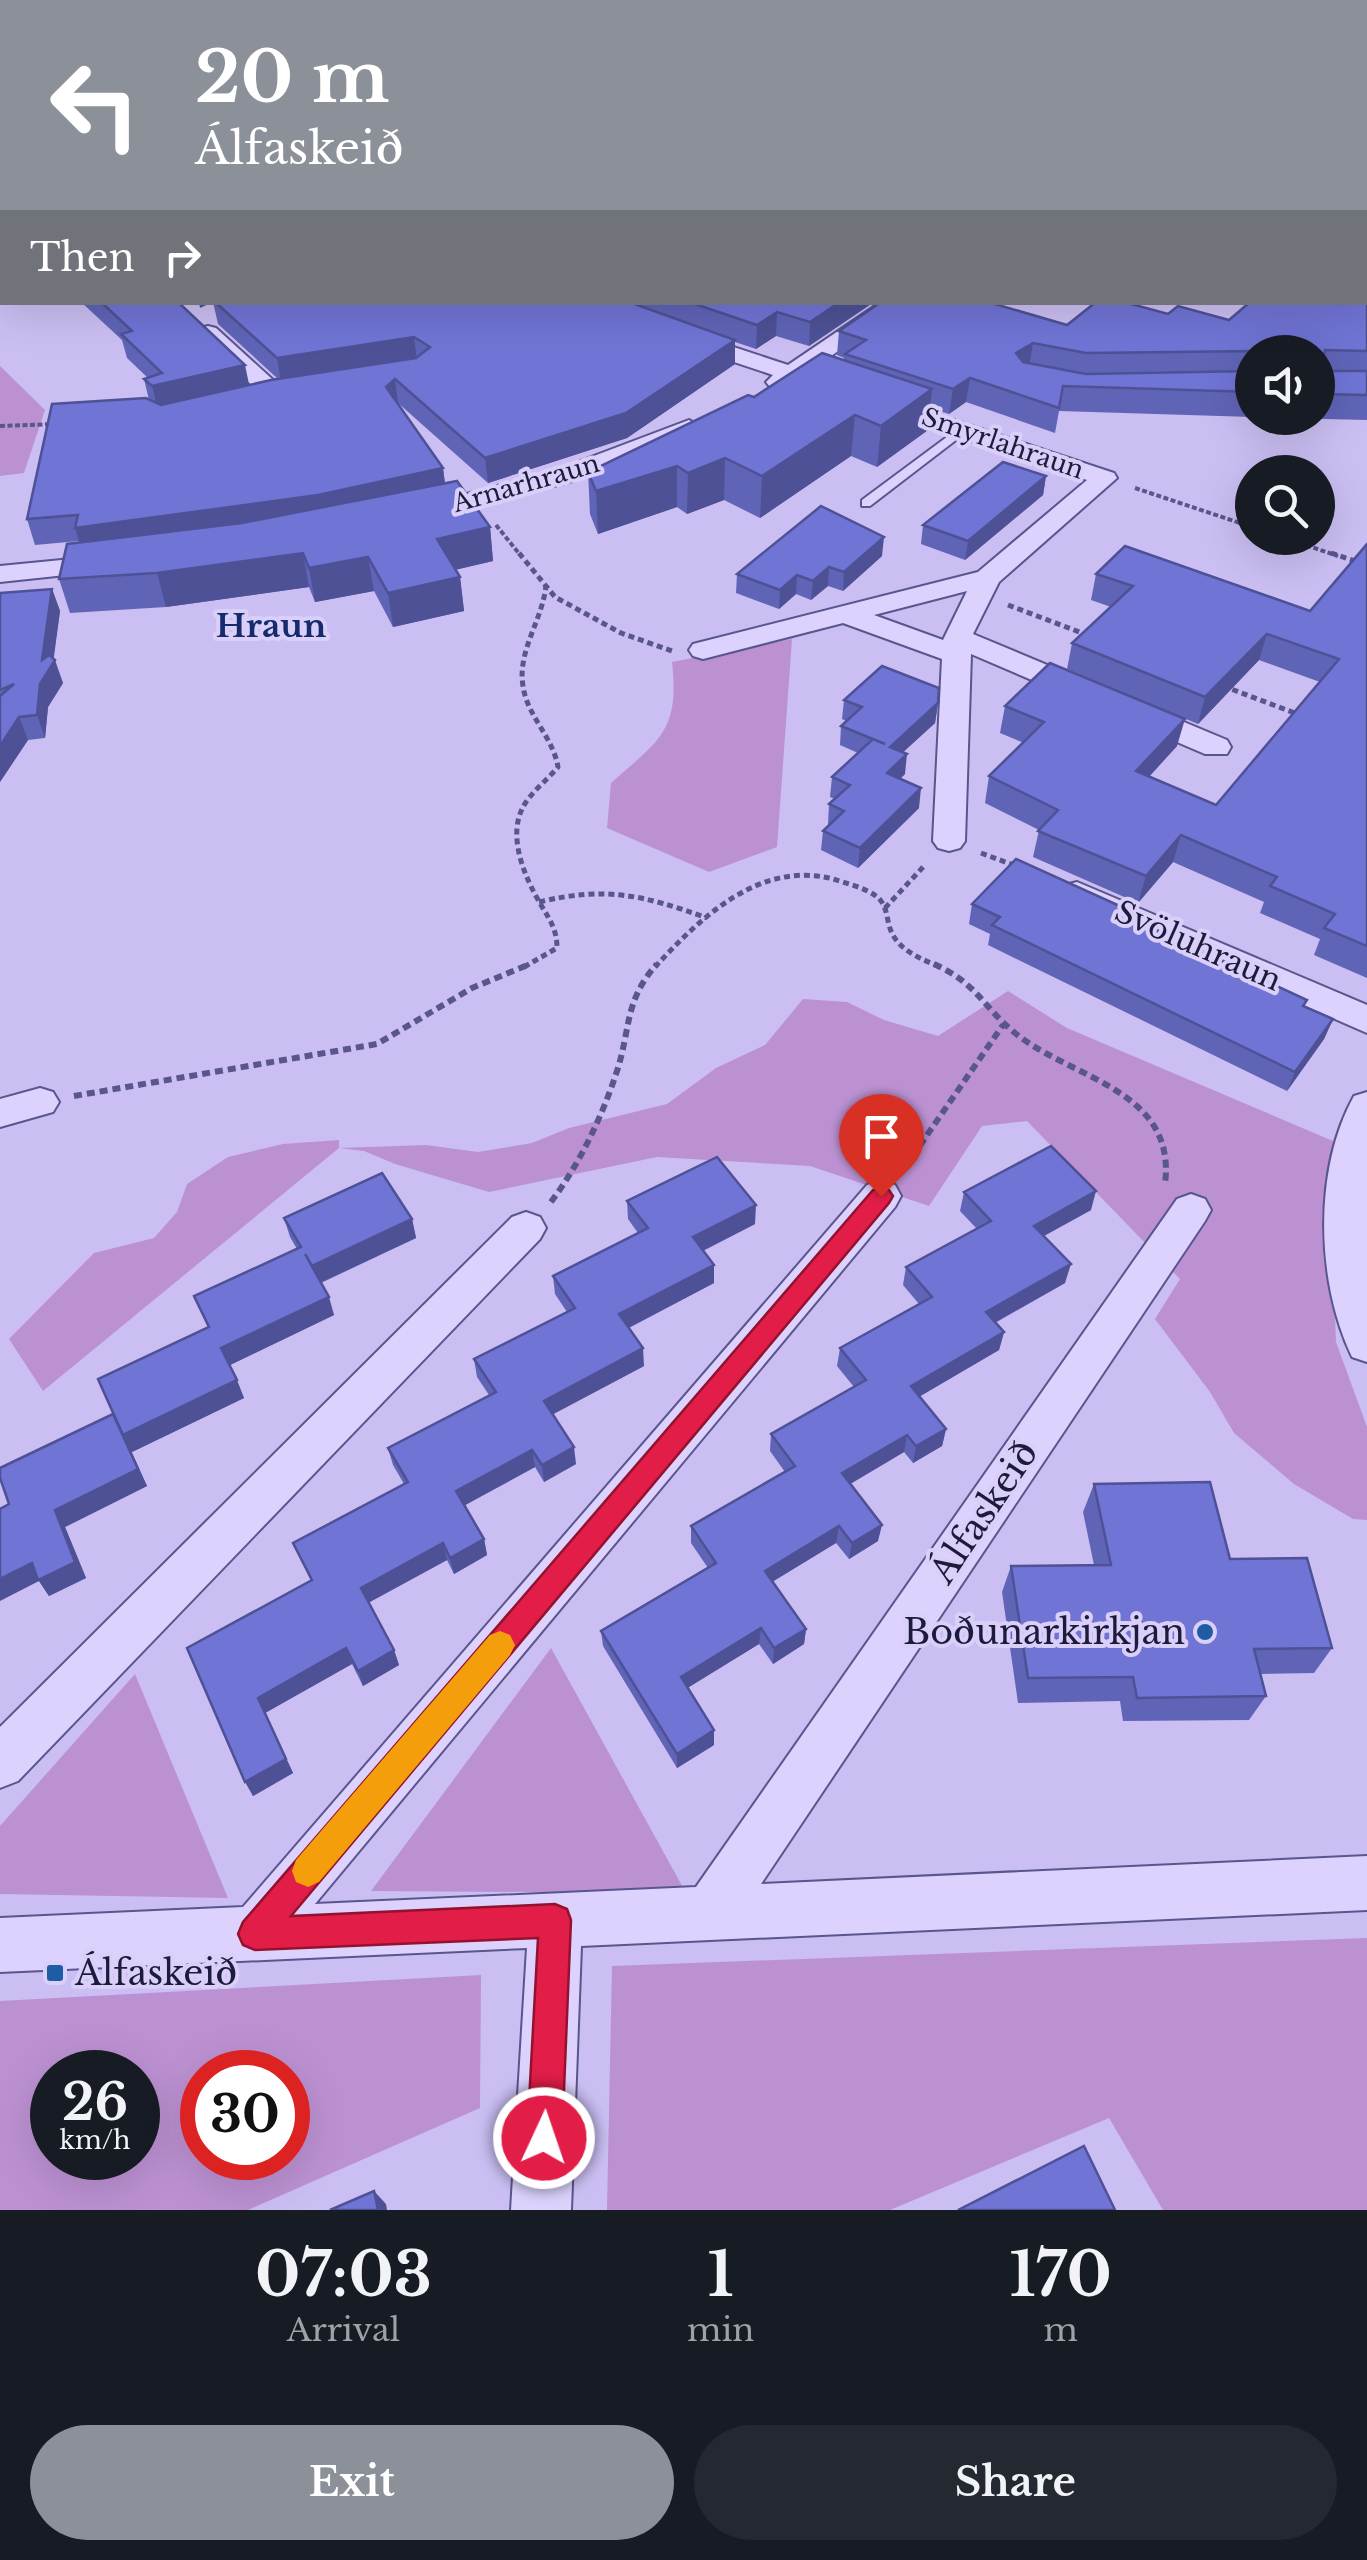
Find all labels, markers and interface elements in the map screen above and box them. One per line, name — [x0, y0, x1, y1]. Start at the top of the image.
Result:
text: 20 m — [195, 34, 389, 121]
icon: left — [30, 40, 160, 170]
text: Álfaskeið — [195, 120, 404, 176]
icon: right — [155, 230, 210, 285]
text: Then — [30, 234, 135, 281]
map controls — [1235, 335, 1335, 555]
button: sound — [1235, 335, 1335, 435]
street label: Smyrlahraun — [918, 401, 1088, 486]
street label: Arnarhraun — [448, 448, 603, 519]
button: search — [1235, 455, 1335, 555]
district label: Hraun — [216, 606, 326, 646]
street label: Svöluhraun — [1109, 892, 1287, 999]
pin — [839, 1094, 924, 1197]
icon: arrive — [854, 1109, 909, 1164]
street label: Álfaskeið — [920, 1432, 1047, 1592]
place label: Boðunarkirkjan — [903, 1610, 1185, 1653]
marker: Boðunarkirkjan — [1194, 1621, 1216, 1643]
place label: Álfaskeið — [74, 1951, 238, 1994]
marker: Álfaskeið — [44, 1962, 66, 1984]
speed limit sign: 30 — [180, 2050, 310, 2180]
text: 26 — [62, 2071, 128, 2134]
position arrow — [492, 2086, 596, 2190]
text: km/h — [60, 2125, 130, 2156]
text: 07:03 — [255, 2238, 432, 2312]
text: 1 — [708, 2238, 734, 2312]
text: 170 — [1009, 2238, 1112, 2312]
text: Arrival — [287, 2310, 400, 2350]
text: min — [687, 2310, 754, 2350]
text: m — [1043, 2310, 1078, 2350]
button: Exit — [30, 2425, 674, 2540]
button: Share — [694, 2425, 1337, 2540]

